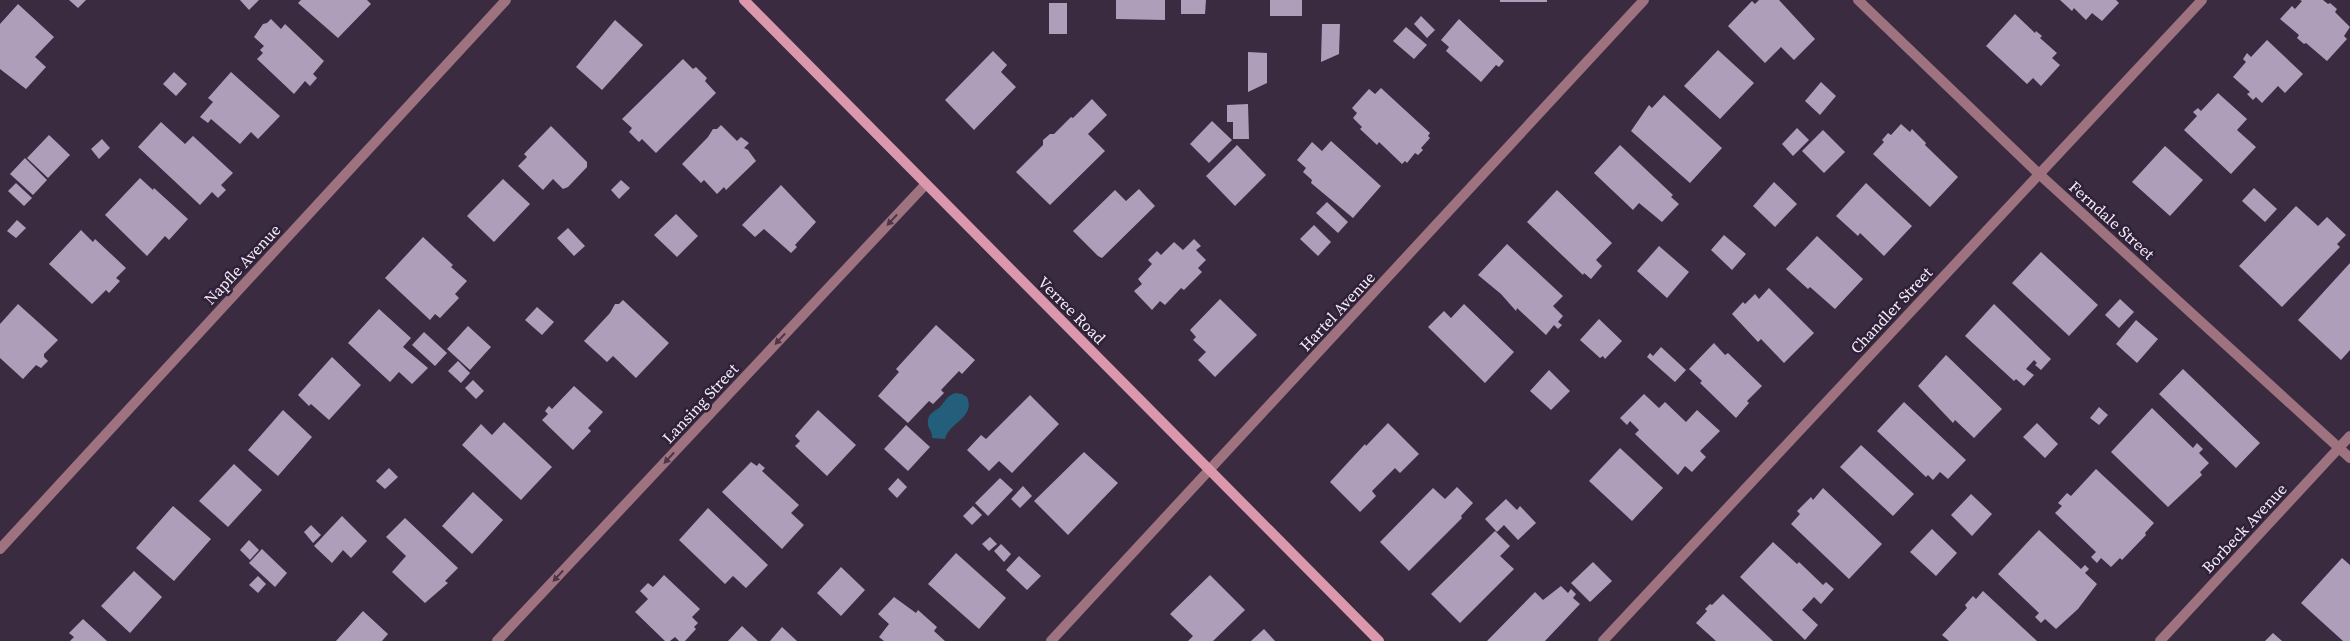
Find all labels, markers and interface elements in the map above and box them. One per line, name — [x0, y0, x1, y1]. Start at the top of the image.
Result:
street label: Ferndale Street — [2064, 176, 2160, 265]
one-way arrow — [886, 214, 898, 226]
street label: Napfle Avenue — [199, 219, 285, 309]
street label: Chandler Street — [1845, 261, 1938, 358]
street label: Hartel Avenue — [1294, 266, 1380, 356]
street label: Verree Road — [1033, 271, 1111, 349]
one-way arrow — [774, 333, 786, 345]
street label: Lansing Street — [657, 358, 743, 448]
one-way arrow — [663, 451, 675, 463]
street label: Borbeck Avenue — [2197, 478, 2291, 578]
one-way arrow — [552, 570, 564, 582]

